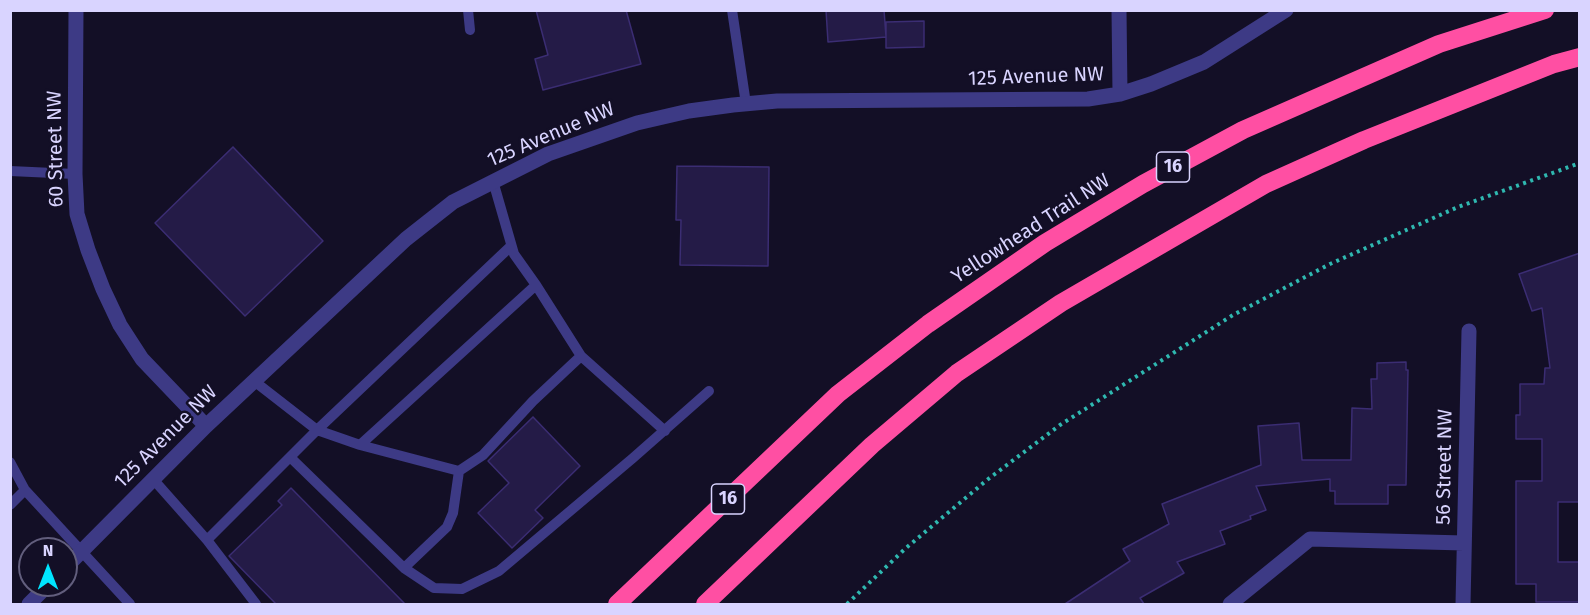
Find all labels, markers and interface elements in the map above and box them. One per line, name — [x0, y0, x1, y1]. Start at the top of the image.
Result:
street label: 125 Avenue NW — [968, 63, 1104, 91]
street label: 60 Street NW — [43, 90, 69, 208]
street label: 125 Avenue NW — [484, 97, 618, 173]
road number: 16 — [1156, 152, 1190, 182]
street label: Yellowhead Trail NW — [947, 169, 1115, 289]
street label: 125 Avenue NW — [110, 381, 222, 493]
street label: 56 Street NW — [1432, 409, 1458, 525]
road number: 16 — [712, 484, 744, 514]
north arrow — [18, 537, 78, 597]
text: N — [43, 541, 53, 560]

